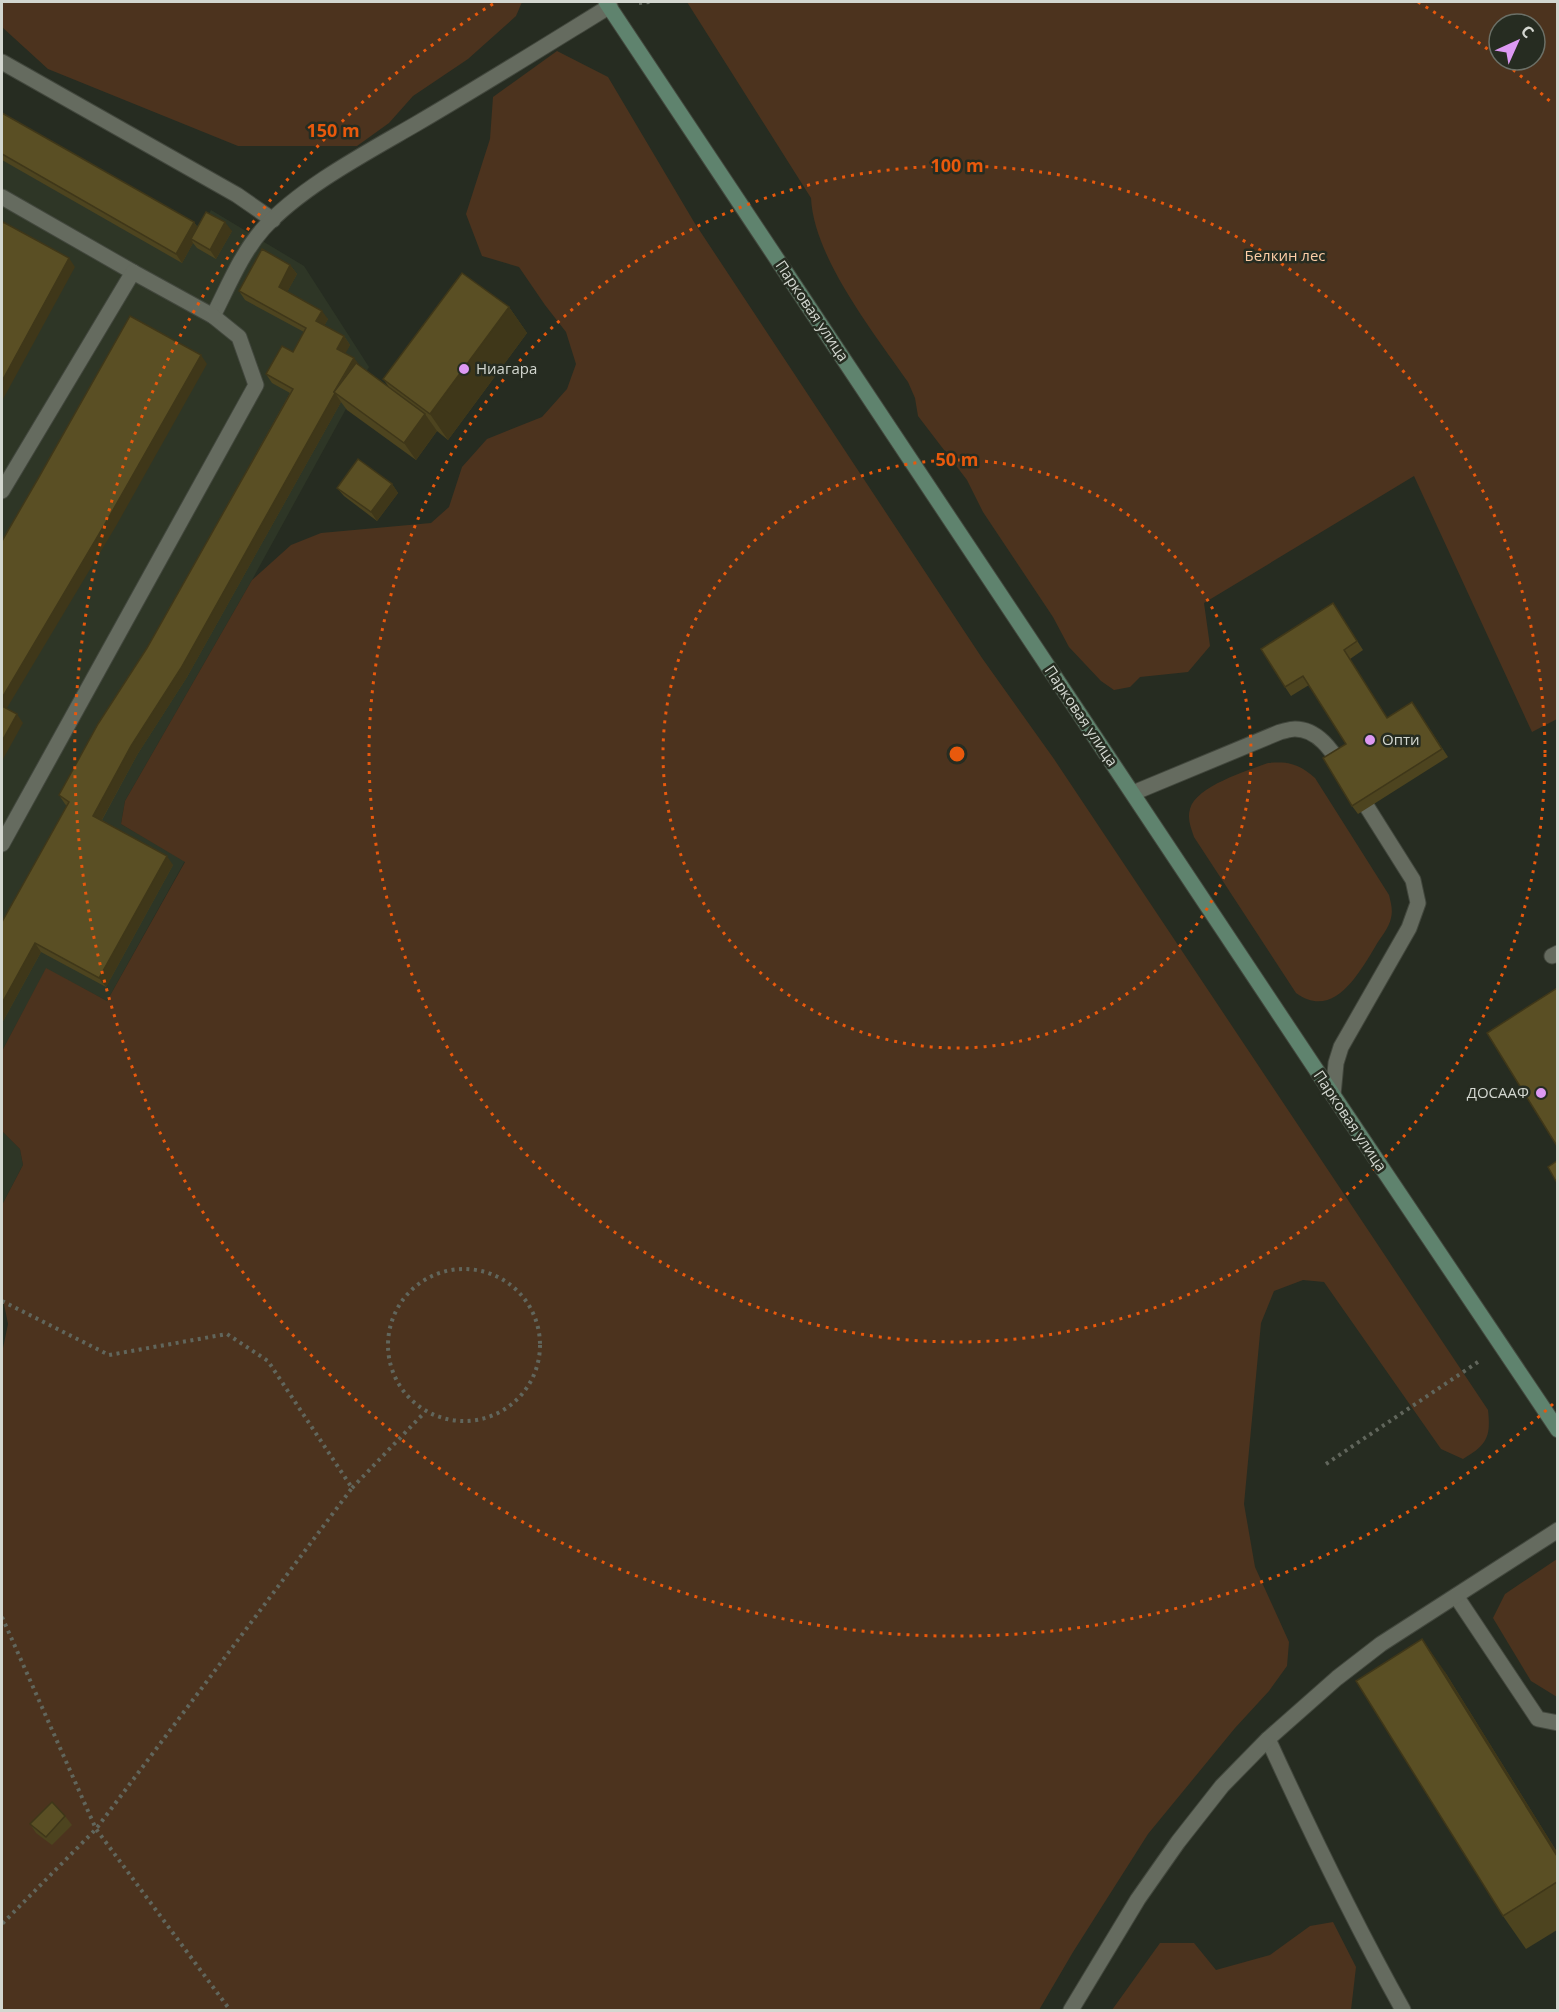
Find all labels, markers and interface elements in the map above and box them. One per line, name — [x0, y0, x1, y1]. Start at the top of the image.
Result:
north arrow — [1487, 12, 1547, 72]
text: С — [1516, 20, 1539, 43]
text: 150 m — [306, 118, 360, 142]
text: 100 m — [930, 153, 984, 177]
park label: Белкин лес — [1244, 245, 1326, 265]
street label: Парковая улица — [772, 256, 854, 365]
place label: Ниагара — [476, 358, 537, 378]
marker: Ниагара — [457, 362, 471, 376]
text: 50 m — [936, 447, 978, 471]
street label: Парковая улица — [1041, 661, 1123, 770]
place label: Опти — [1382, 729, 1420, 749]
marker: Опти — [1363, 733, 1377, 747]
centre of rings — [947, 744, 967, 764]
street label: Парковая улица — [1310, 1066, 1392, 1175]
place label: ДОСААФ — [1467, 1082, 1529, 1102]
marker: ДОСААФ — [1534, 1086, 1548, 1100]

